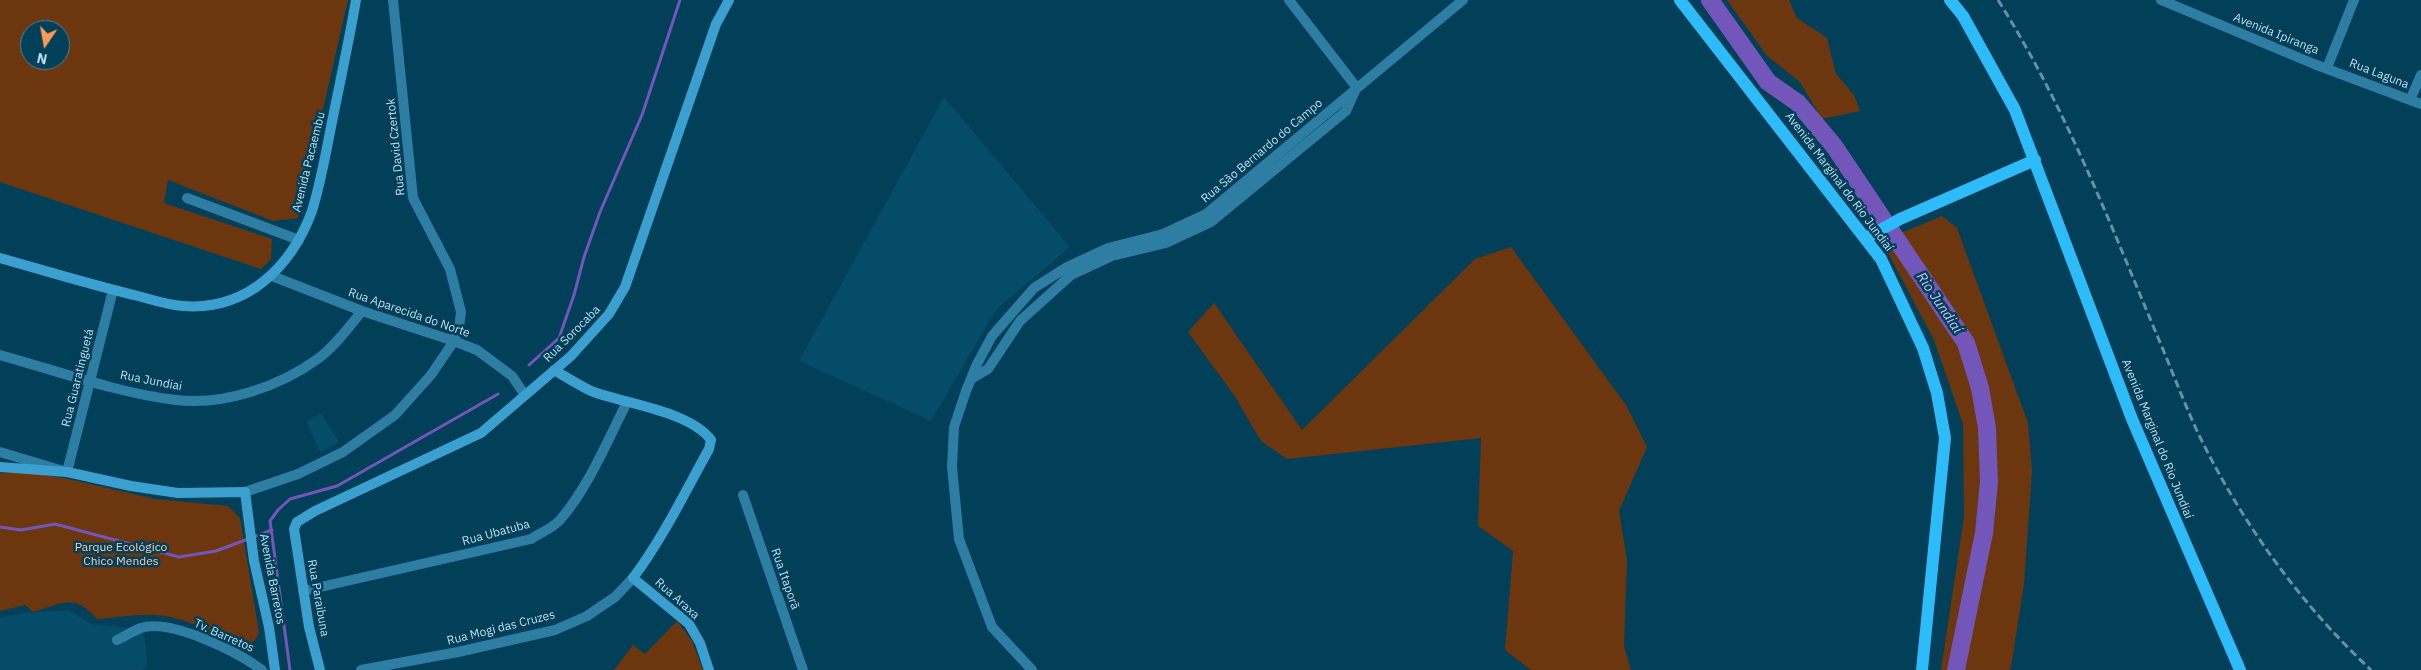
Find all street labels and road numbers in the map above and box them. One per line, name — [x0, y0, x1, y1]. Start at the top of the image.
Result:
street label: Avenida Ipiranga — [2231, 10, 2321, 58]
street label: Rua Laguna — [2347, 56, 2411, 92]
street label: Rua São Bernardo do Campo — [1198, 96, 1326, 206]
street label: Rua David Czertok — [384, 98, 408, 196]
street label: Avenida Pacaembu — [290, 110, 328, 214]
street label: Avenida Marginal do Rio Jundiaí — [1782, 110, 1896, 254]
street label: Rua Aparecida do Norte — [346, 285, 472, 341]
street label: Rua Sorocaba — [541, 303, 603, 365]
street label: Rua Guaratinguetá — [59, 328, 97, 428]
street label: Avenida Marginal do Rio Jundiaí — [2118, 357, 2196, 521]
street label: Rua Jundiai — [119, 368, 183, 394]
street label: Rua Ubatuba — [461, 517, 531, 549]
street label: Avenida Barretos — [256, 532, 288, 626]
street label: Rua Itaporã — [768, 547, 802, 611]
street label: Rua Paraibuna — [304, 558, 332, 638]
street label: Rua Araxa — [652, 575, 702, 623]
street label: Rua Mogi das Cruzes — [445, 608, 557, 648]
street label: Tv. Barretos — [192, 616, 256, 656]

